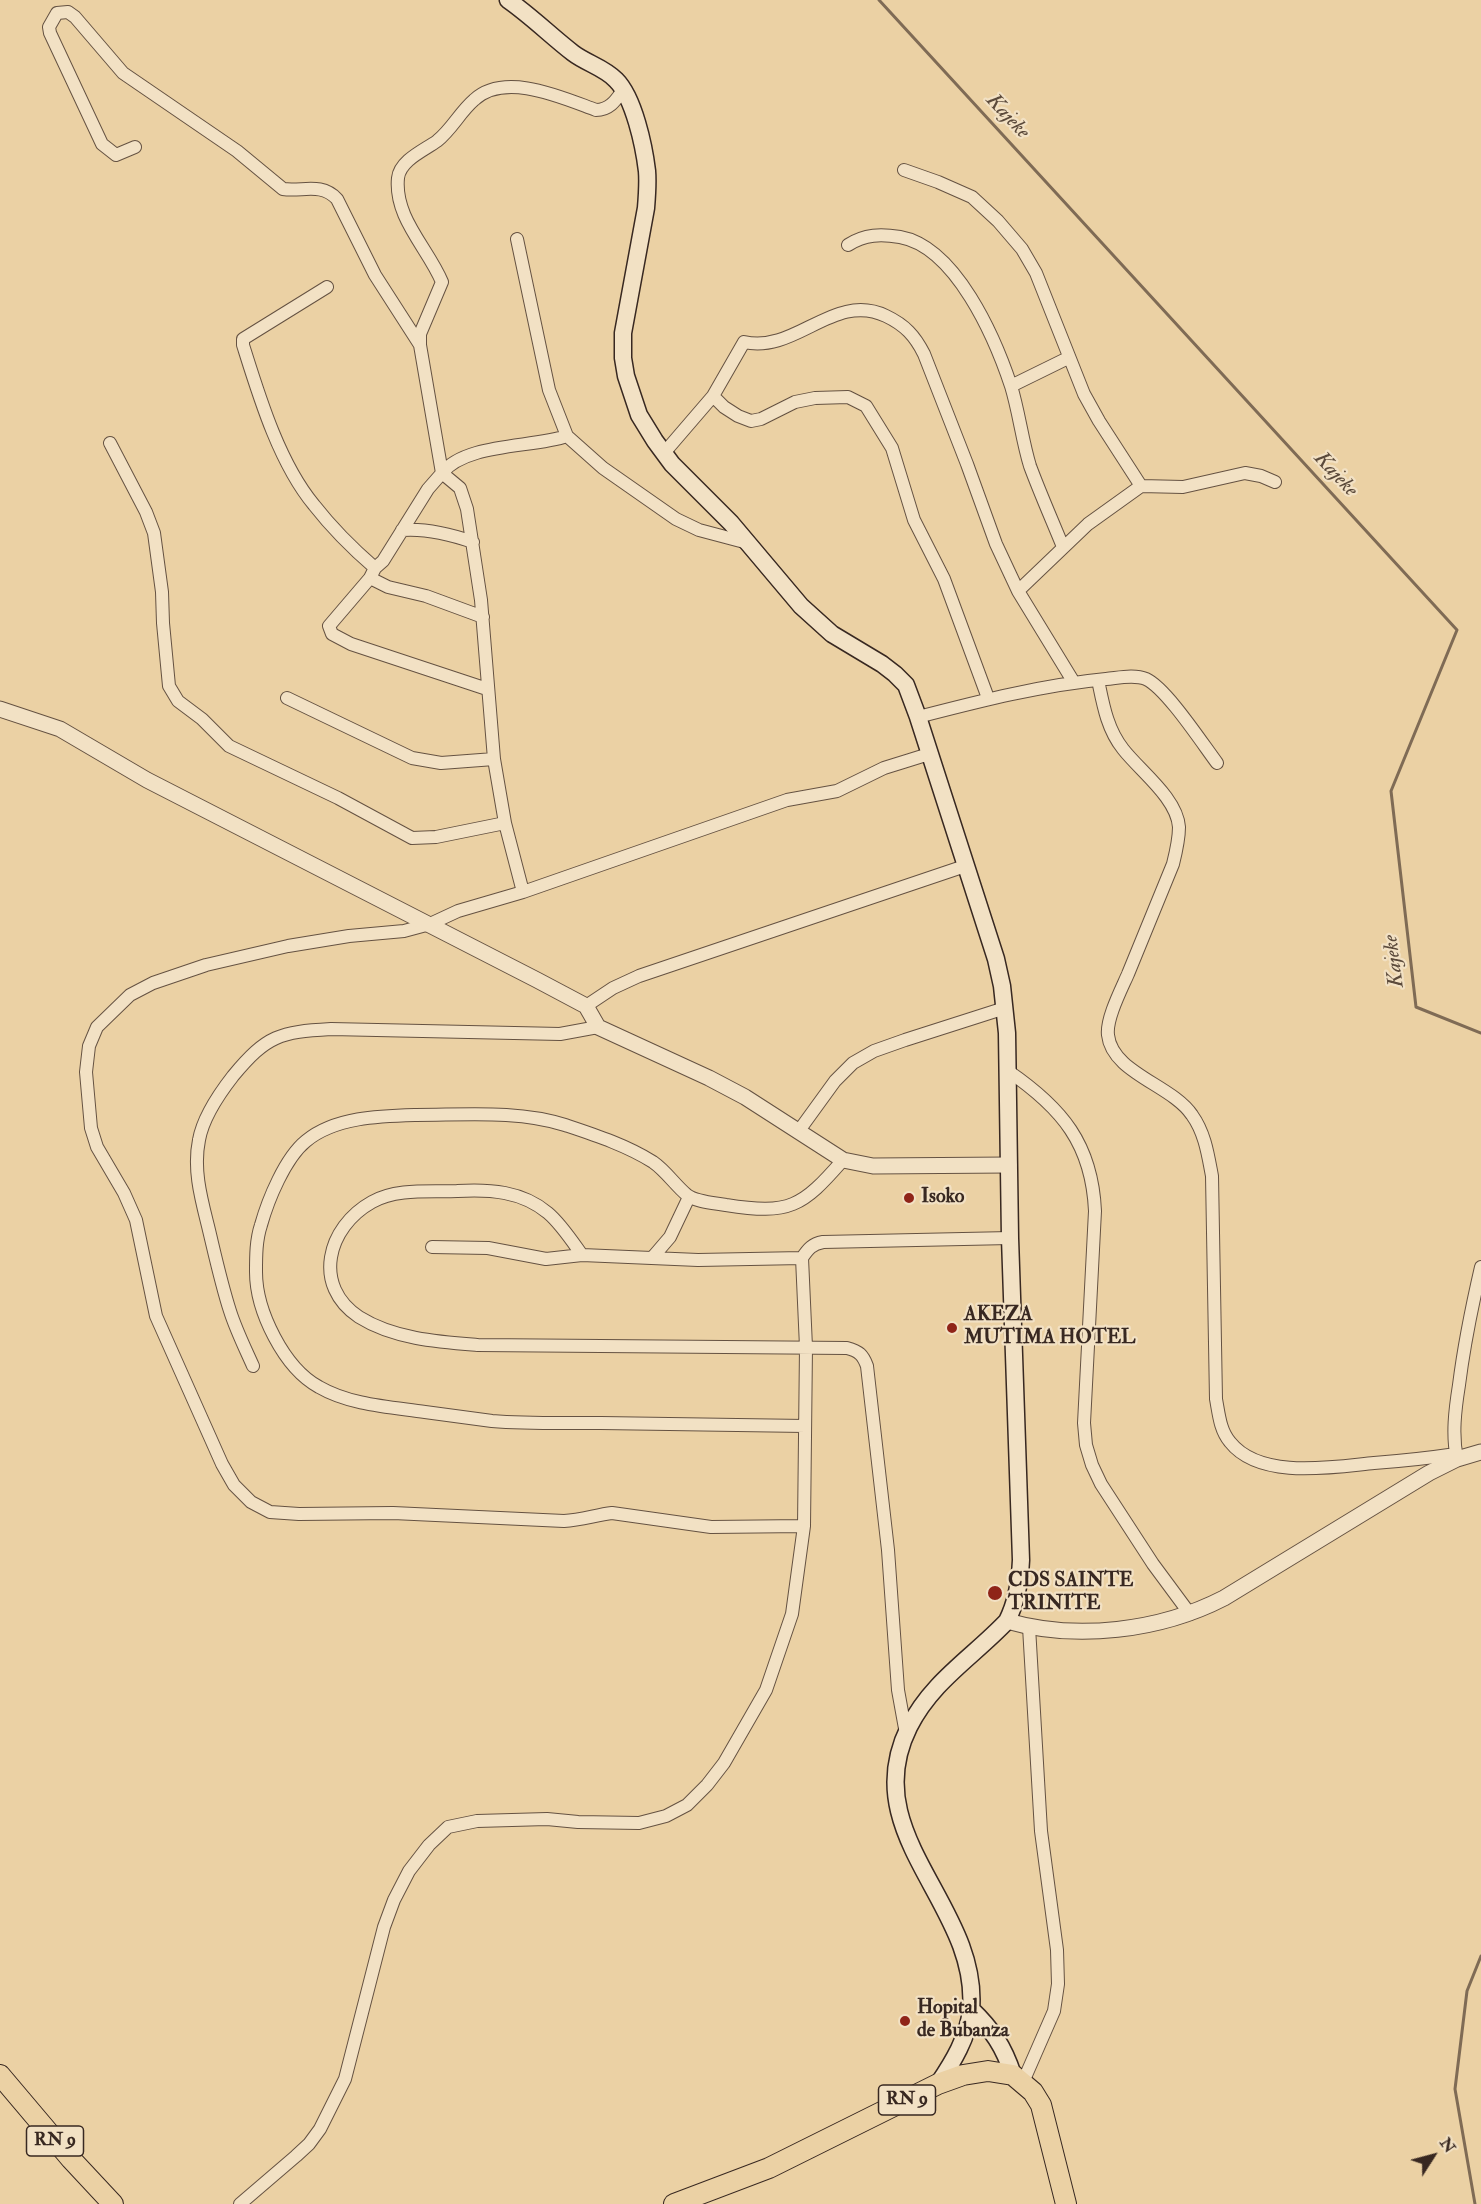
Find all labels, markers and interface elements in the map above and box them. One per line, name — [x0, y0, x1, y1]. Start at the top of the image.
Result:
water label: Kajeke — [980, 89, 1034, 145]
water label: Kajeke — [1308, 447, 1362, 503]
water label: Kajeke — [1379, 933, 1411, 989]
place label: Isoko — [921, 1186, 964, 1210]
marker: Isoko — [902, 1191, 916, 1205]
place label: AKEZA MUTIMA HOTEL — [964, 1304, 1136, 1351]
marker: AKEZA MUTIMA HOTEL — [945, 1321, 959, 1335]
place label: CDS SAINTE TRINITE — [1008, 1570, 1133, 1617]
marker: CDS SAINTE TRINITE — [986, 1584, 1004, 1602]
place label: Hopital de Bubanza — [917, 1997, 1009, 2044]
marker: Hopital de Bubanza — [898, 2014, 912, 2028]
road number: RN 9 — [878, 2085, 936, 2115]
road number: RN 9 — [26, 2126, 84, 2156]
north arrow — [1403, 2126, 1463, 2186]
text: N — [1435, 2134, 1460, 2157]

